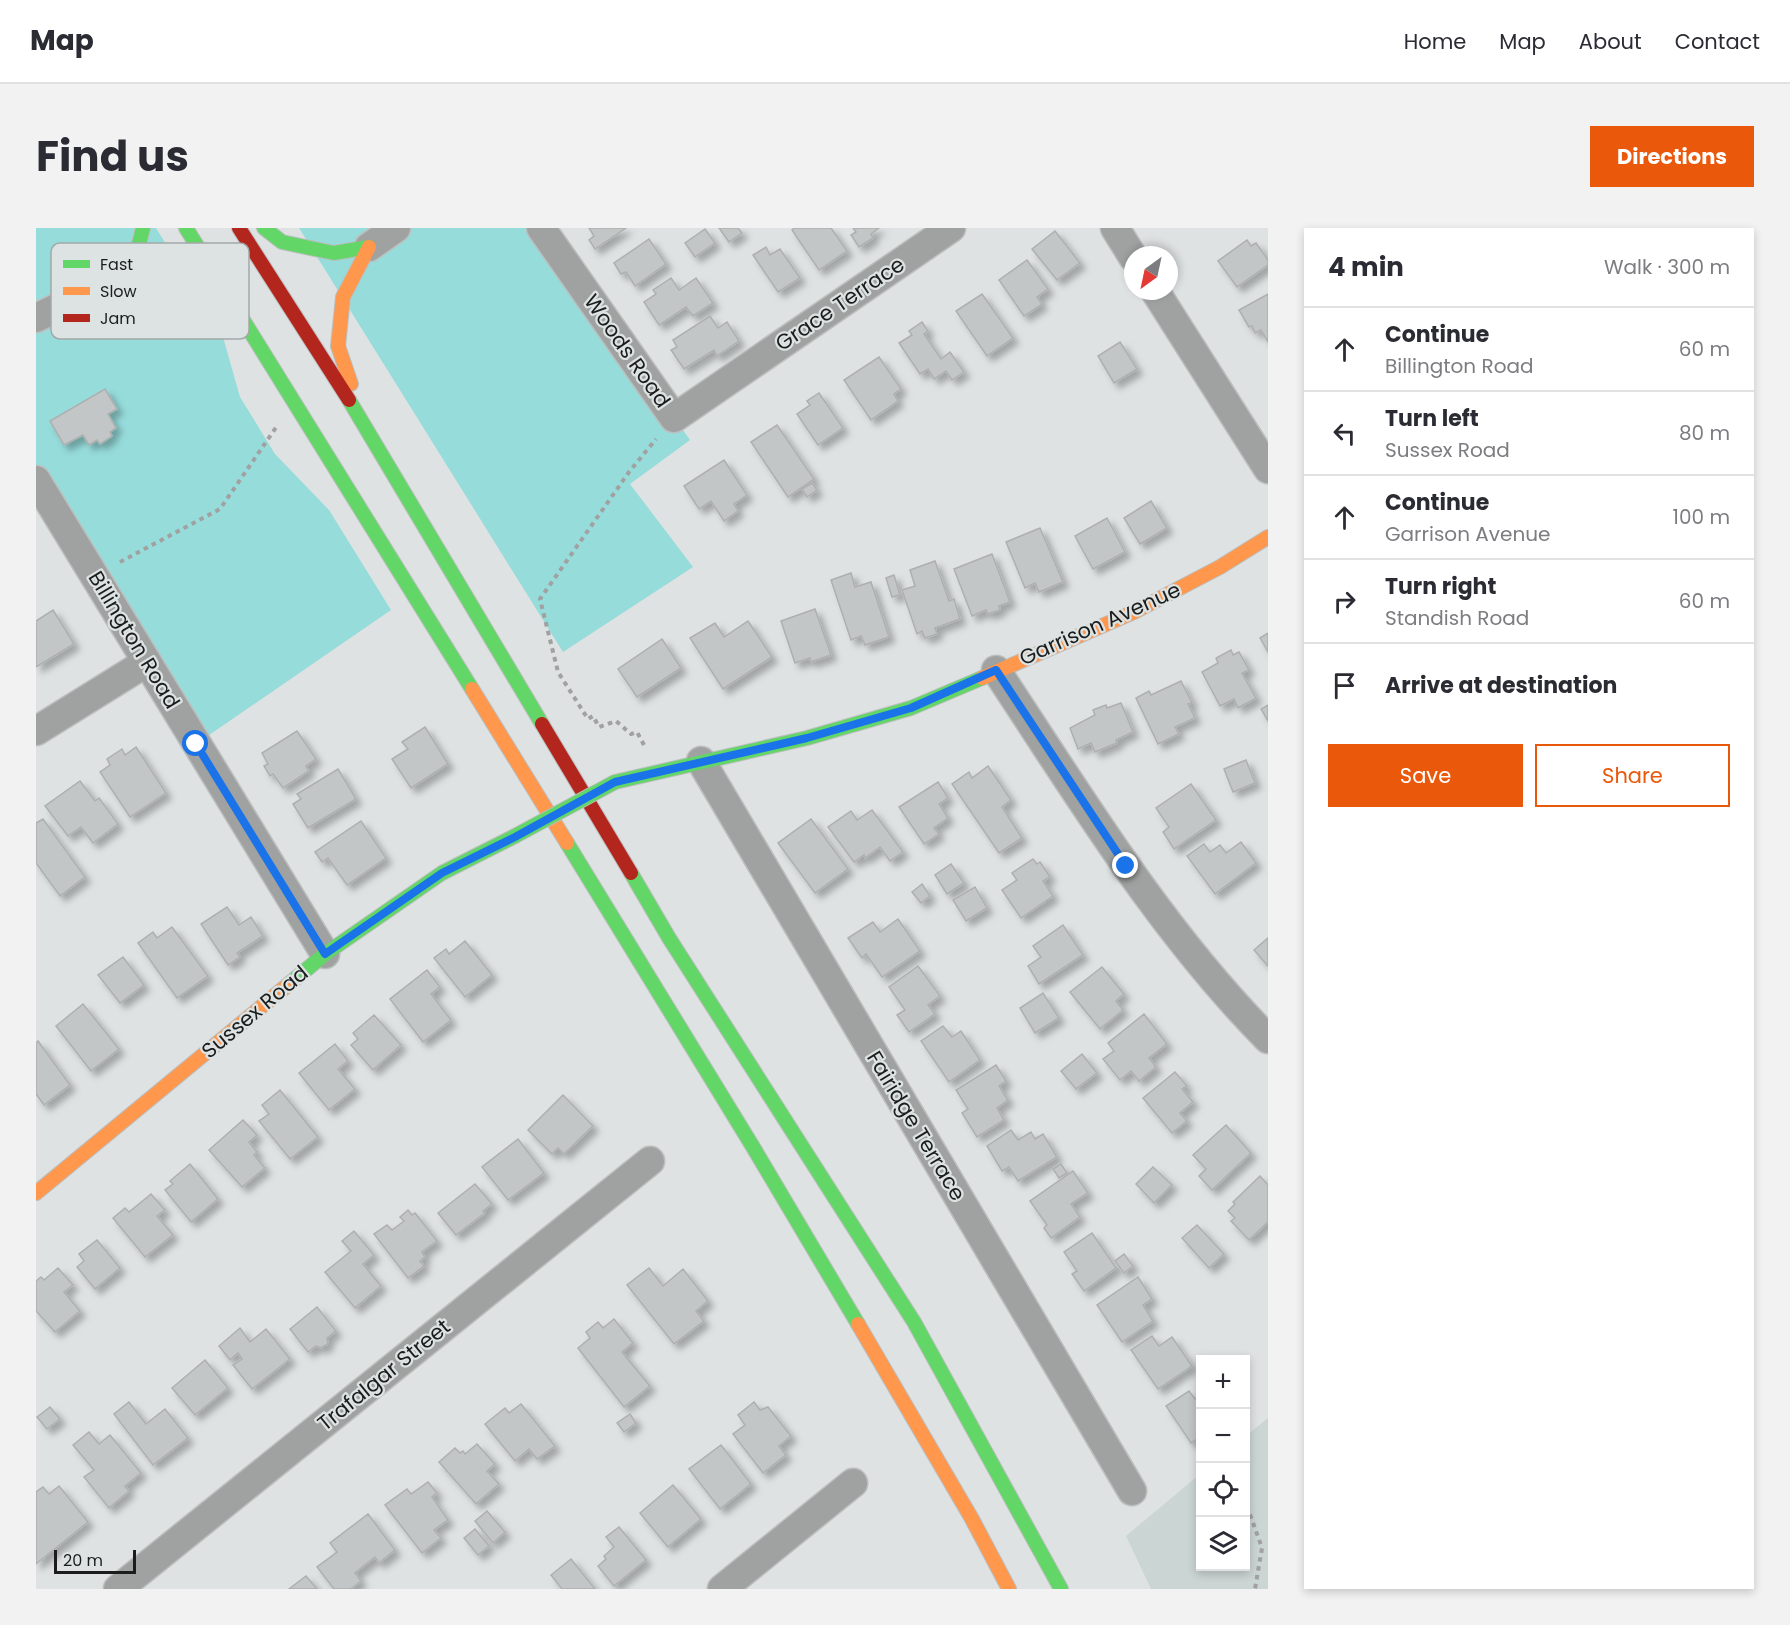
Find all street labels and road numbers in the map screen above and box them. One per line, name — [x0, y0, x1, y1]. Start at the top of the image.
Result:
street label: Grace Terrace — [770, 250, 910, 357]
street label: Woods Road — [577, 288, 677, 413]
street label: Billington Road — [82, 565, 187, 714]
street label: Garrison Avenue — [1015, 575, 1185, 672]
street label: Sussex Road — [195, 958, 314, 1065]
street label: Fairidge Terrace — [860, 1045, 973, 1206]
street label: Trafalgar Street — [311, 1312, 456, 1437]

